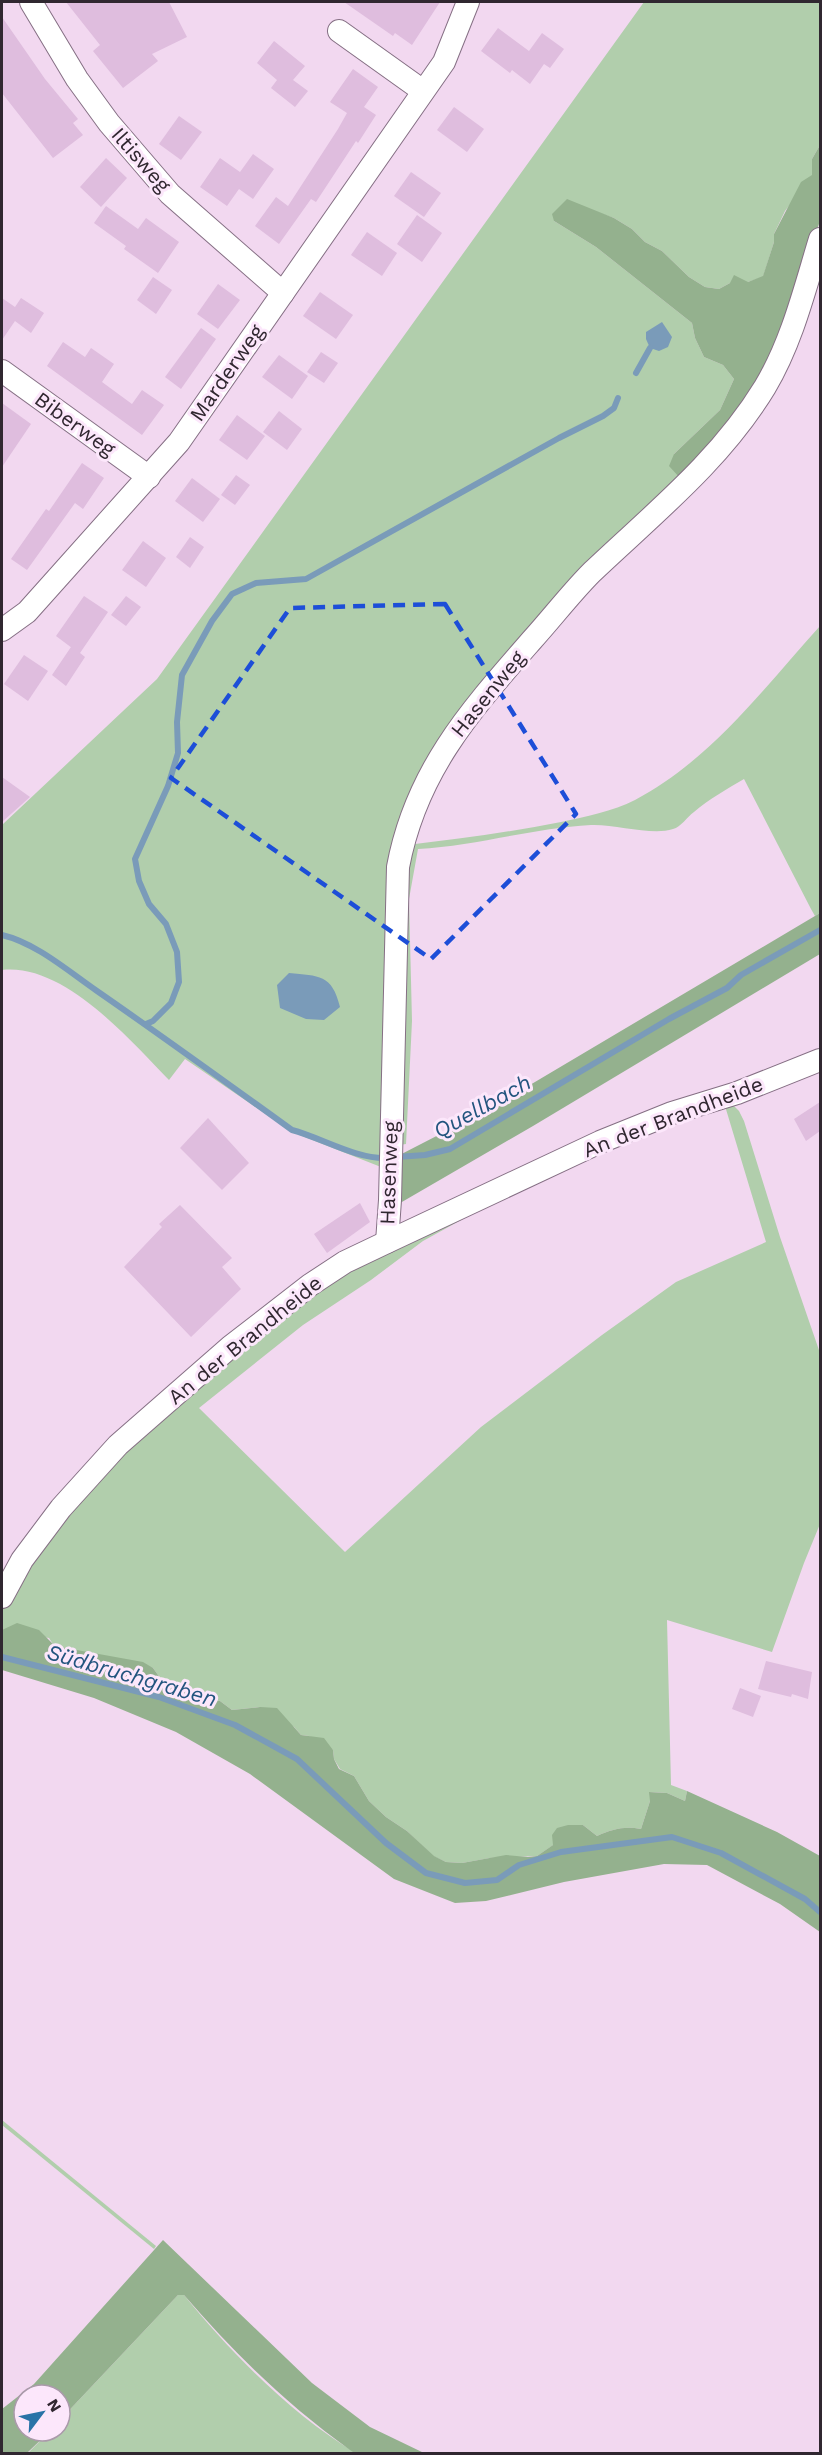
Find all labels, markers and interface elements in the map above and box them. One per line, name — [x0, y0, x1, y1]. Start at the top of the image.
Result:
street label: Iltisweg — [107, 122, 177, 198]
street label: Marderweg — [184, 319, 270, 426]
street label: Biberweg — [30, 386, 121, 462]
street label: Hasenweg — [445, 645, 530, 742]
water label: Quellbach — [429, 1069, 535, 1143]
street label: An der Brandheide — [579, 1071, 766, 1162]
street label: Hasenweg — [374, 1120, 403, 1225]
street label: An der Brandheide — [163, 1270, 327, 1409]
water label: Südbruchgraben — [44, 1639, 220, 1712]
north arrow — [12, 2383, 72, 2443]
text: N — [43, 2395, 65, 2415]

